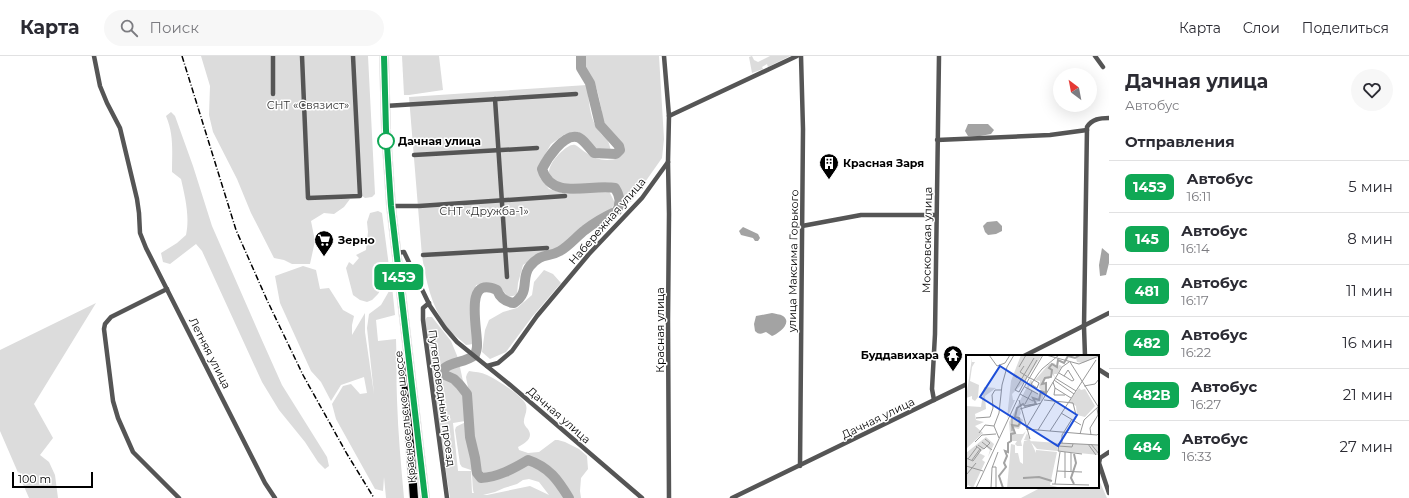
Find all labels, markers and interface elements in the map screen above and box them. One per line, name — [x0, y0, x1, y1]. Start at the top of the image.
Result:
search box — [104, 10, 384, 46]
text: Карта — [20, 16, 80, 39]
icon: search — [118, 17, 140, 39]
text: Поиск — [150, 18, 199, 37]
text: Карта — [1179, 19, 1221, 37]
text: Слои — [1243, 19, 1280, 37]
text: Поделиться — [1302, 19, 1389, 37]
north arrow — [1053, 68, 1097, 112]
map controls — [1053, 68, 1097, 112]
button: heart — [1351, 69, 1393, 111]
text: Дачная улица — [1125, 70, 1268, 93]
text: Автобус — [1125, 97, 1179, 113]
park label: СНТ «Связист» — [267, 98, 349, 112]
marker: Дачная улица — [377, 132, 395, 150]
text: Отправления — [1125, 132, 1235, 151]
place label: Дачная улица — [398, 134, 481, 148]
building icon: Красная Заря — [818, 152, 840, 180]
place label: Красная Заря — [843, 156, 924, 170]
text: Автобус — [1186, 169, 1253, 188]
street label: Набережная улица — [565, 175, 649, 267]
text: 5 мин — [1348, 177, 1393, 196]
text: 145Э — [1133, 178, 1166, 196]
street label: Московская улица — [919, 187, 935, 293]
text: 16:11 — [1186, 188, 1211, 204]
street label: улица Максима Горького — [785, 189, 801, 334]
park label: СНТ «Дружба-1» — [439, 204, 529, 218]
text: Автобус — [1181, 221, 1248, 240]
supermarket icon: Зерно — [313, 229, 335, 257]
text: 8 мин — [1347, 229, 1393, 248]
text: 145 — [1135, 230, 1159, 248]
place label: Зерно — [337, 233, 375, 247]
text: 16:14 — [1181, 240, 1210, 256]
line badge: 145Э — [371, 264, 427, 290]
text: 145Э — [382, 268, 416, 286]
text: Автобус — [1181, 273, 1248, 292]
text: 11 мин — [1346, 281, 1393, 300]
text: 481 — [1135, 282, 1159, 300]
street label: Красная улица — [653, 287, 667, 373]
text: 16:17 — [1181, 292, 1209, 308]
street label: Летняя улица — [186, 315, 234, 391]
text: Автобус — [1181, 325, 1248, 344]
street label: Путепроводный проезд — [425, 329, 459, 467]
text: 16 мин — [1342, 333, 1393, 352]
text: 482 — [1133, 334, 1161, 352]
temple icon: Буддавихара — [942, 344, 964, 372]
text: 16:22 — [1181, 344, 1211, 360]
place label: Буддавихара — [861, 348, 939, 362]
street label: Красносельское шоссе — [391, 350, 419, 484]
inset map — [966, 355, 1099, 488]
text: Автобус — [1191, 377, 1257, 396]
street label: Дачная улица — [524, 384, 594, 446]
text: 21 мин — [1343, 385, 1393, 404]
text: 482В — [1133, 386, 1171, 404]
street label: Дачная улица — [839, 394, 917, 442]
text: 16:27 — [1191, 396, 1221, 412]
text: Автобус — [1182, 429, 1248, 448]
text: 27 мин — [1339, 437, 1393, 456]
text: 484 — [1133, 438, 1162, 456]
text: 16:33 — [1182, 448, 1212, 464]
scale bar — [12, 470, 93, 489]
text: 100 m — [18, 472, 51, 486]

